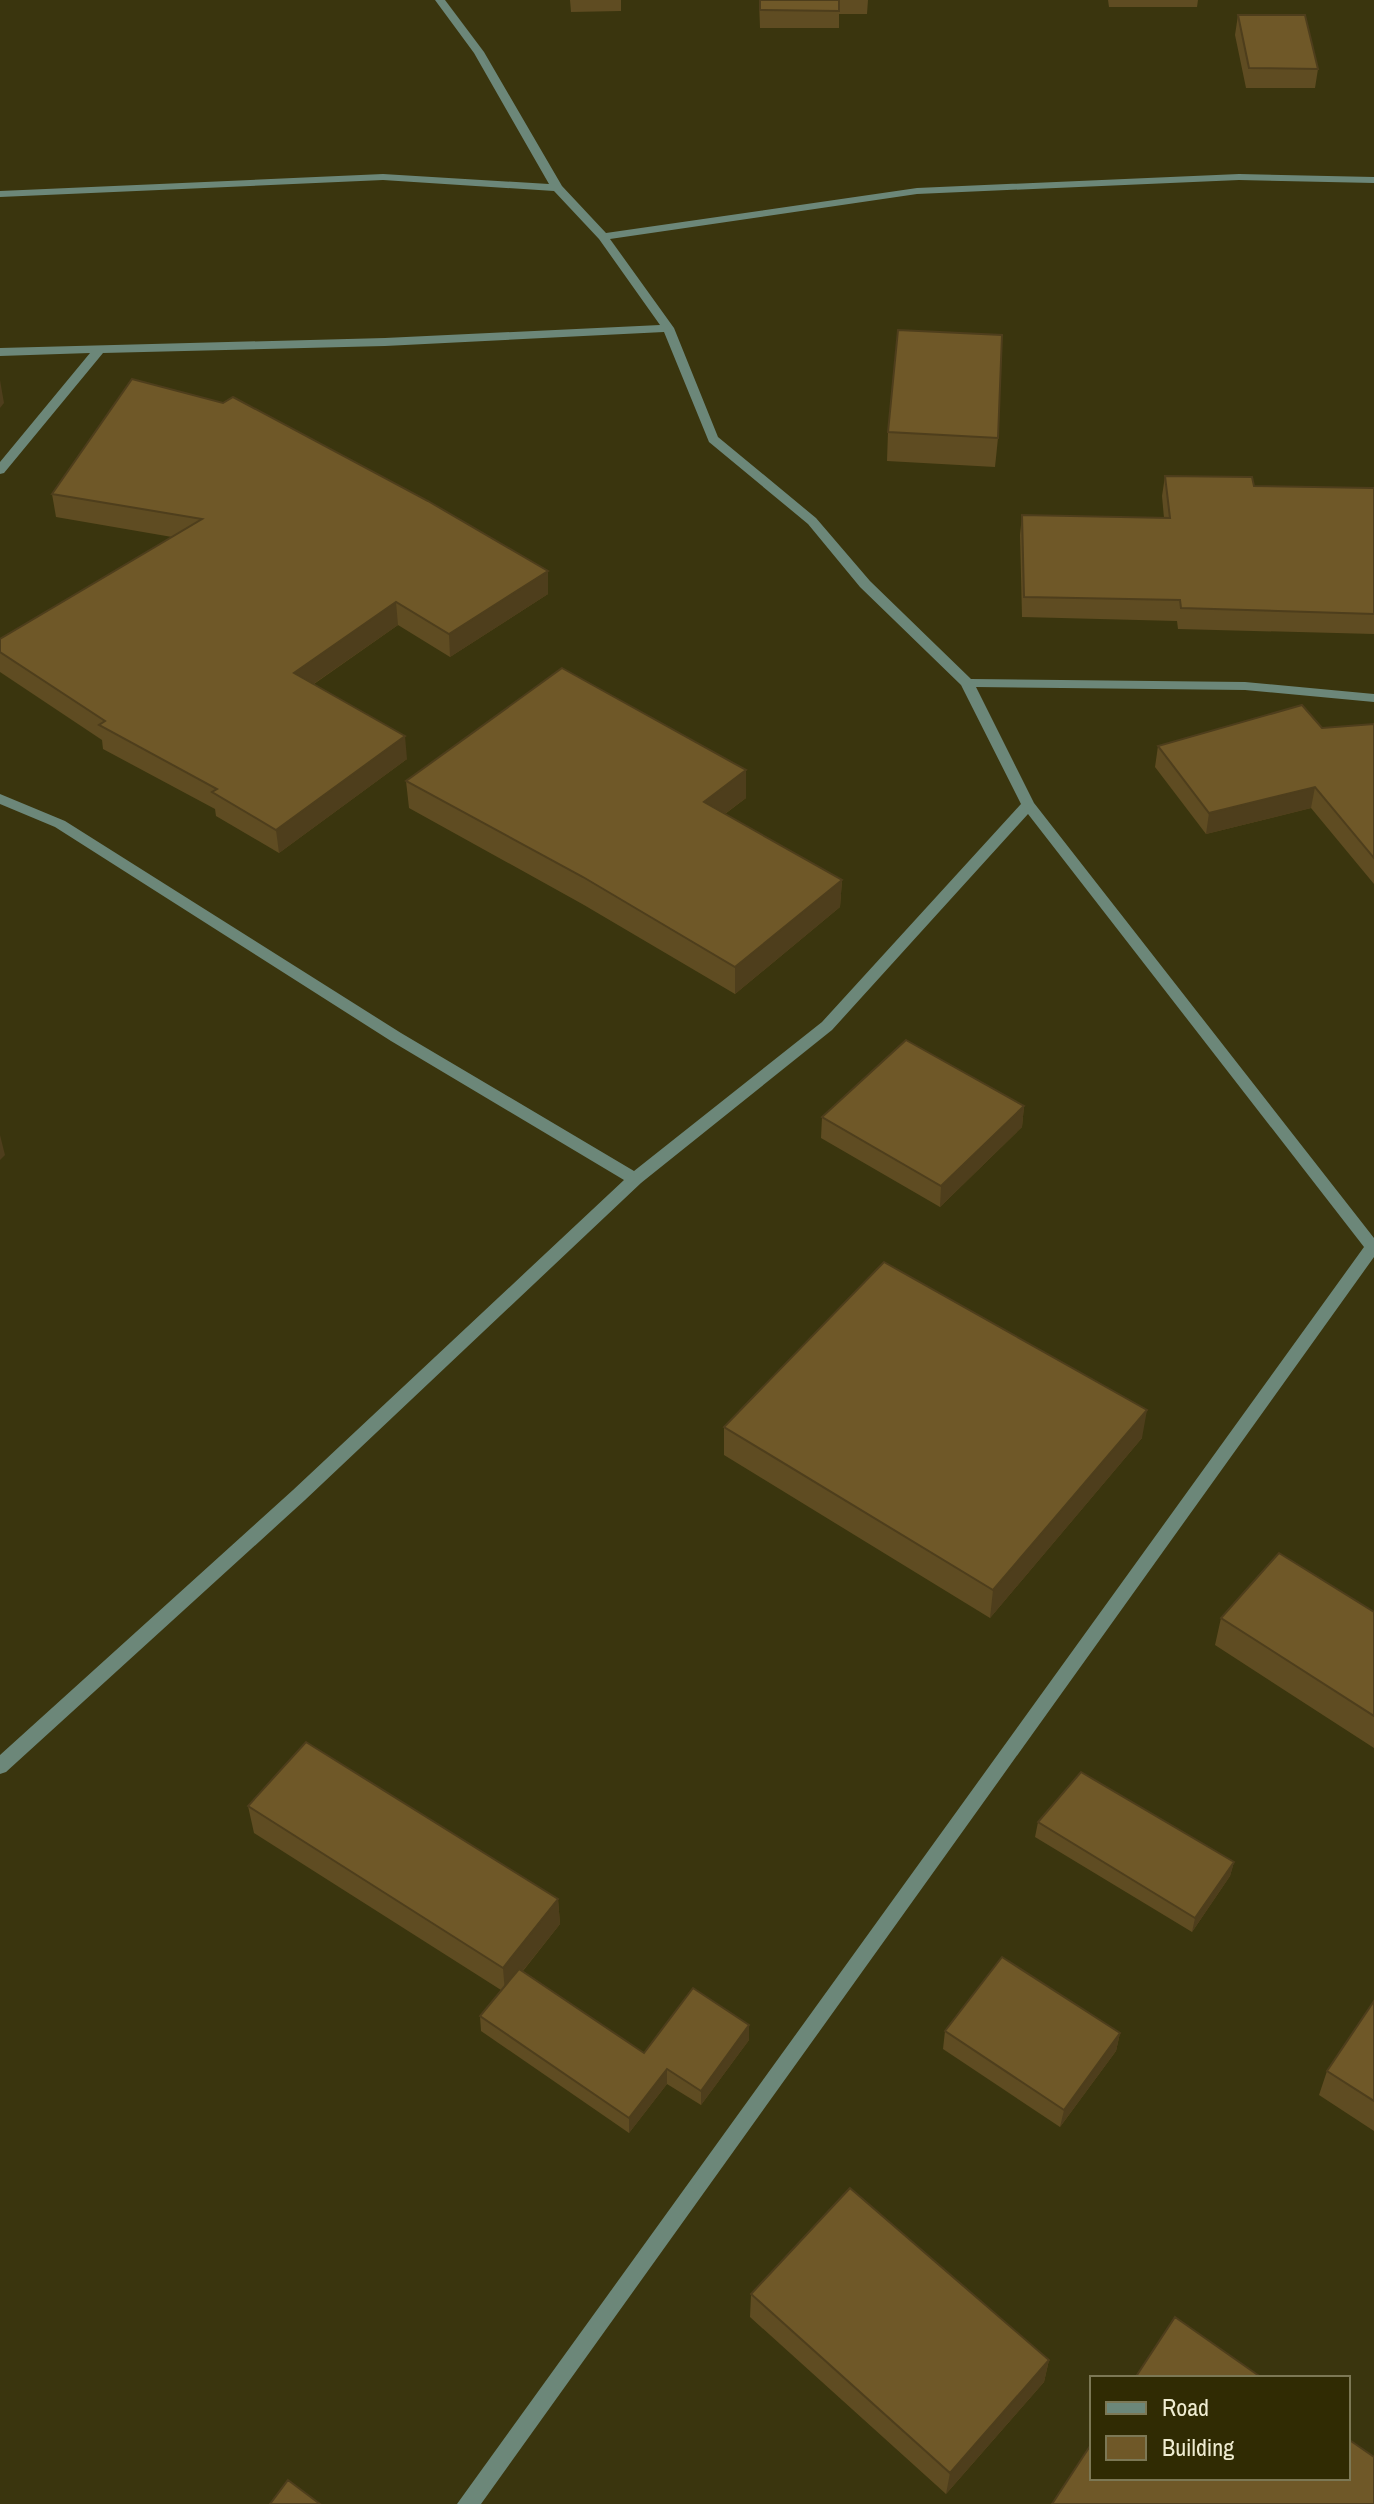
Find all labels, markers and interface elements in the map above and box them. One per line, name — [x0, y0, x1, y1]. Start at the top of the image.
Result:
legend — [1090, 2376, 1350, 2480]
text: Road — [1162, 2391, 1209, 2423]
text: Building — [1162, 2431, 1234, 2463]

